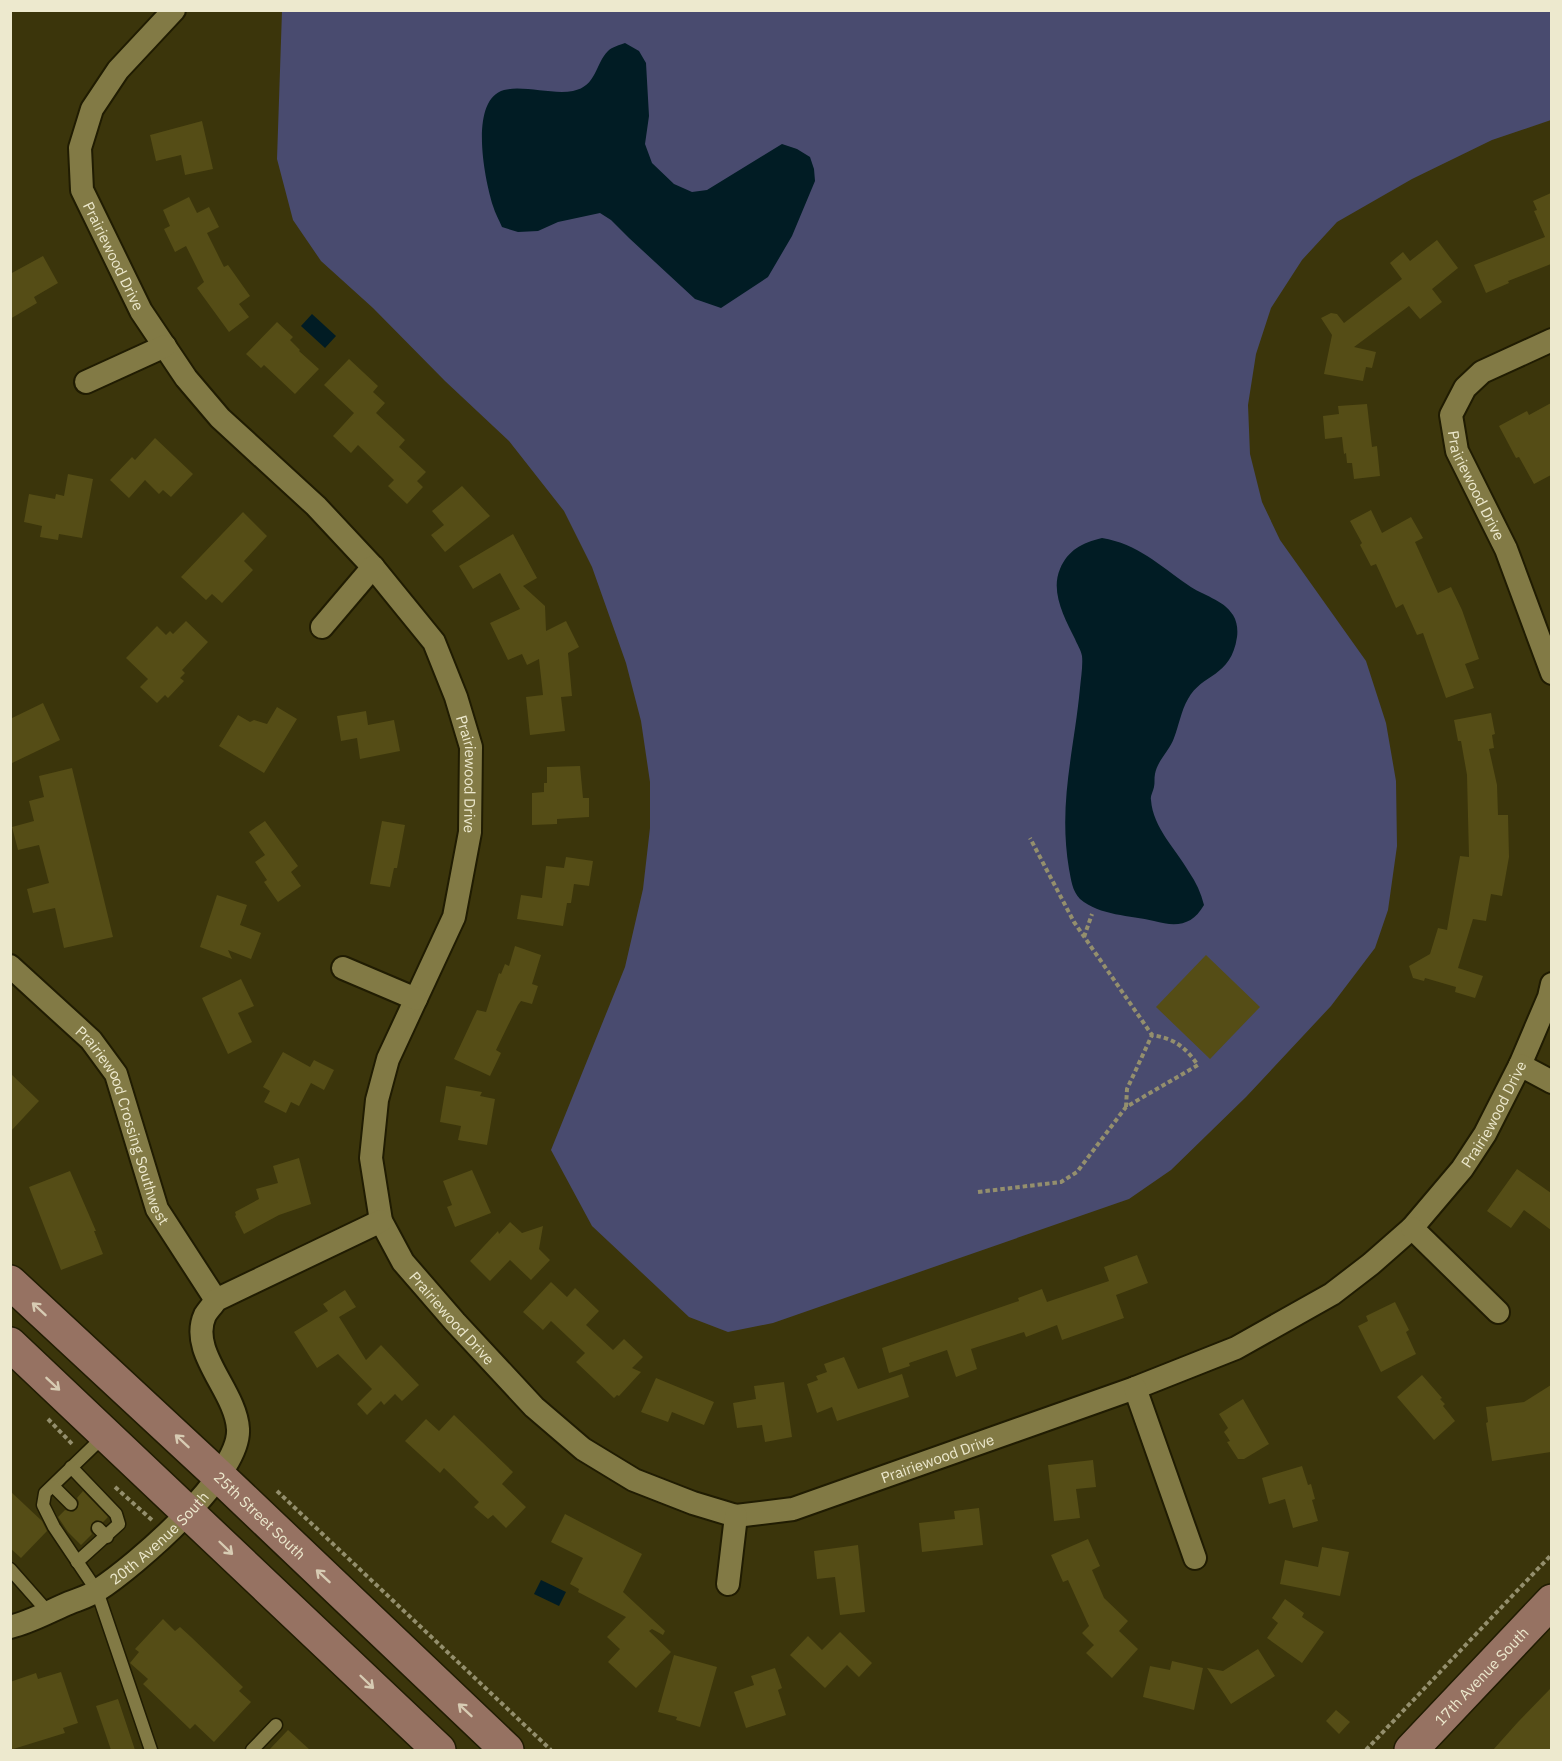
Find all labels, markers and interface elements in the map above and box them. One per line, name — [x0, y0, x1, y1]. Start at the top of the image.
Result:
street label: Prairiewood Drive — [79, 198, 149, 313]
street label: Prairiewood Drive — [1444, 429, 1509, 543]
street label: Prairiewood Drive — [452, 713, 481, 833]
street label: Prairiewood Crossing Southwest — [72, 1021, 174, 1228]
street label: Prairiewood Drive — [1456, 1057, 1530, 1171]
street label: Prairiewood Drive — [406, 1267, 499, 1368]
one-way arrow — [32, 1302, 47, 1316]
one-way arrow — [46, 1377, 61, 1391]
street label: Prairiewood Drive — [878, 1429, 997, 1487]
one-way arrow — [175, 1434, 190, 1449]
street label: 25th Street South — [210, 1467, 310, 1563]
street label: 20th Avenue South — [105, 1487, 212, 1588]
one-way arrow — [219, 1540, 234, 1555]
one-way arrow — [316, 1569, 331, 1583]
street label: 17th Avenue South — [1430, 1623, 1532, 1729]
one-way arrow — [360, 1675, 375, 1690]
one-way arrow — [457, 1703, 472, 1718]

